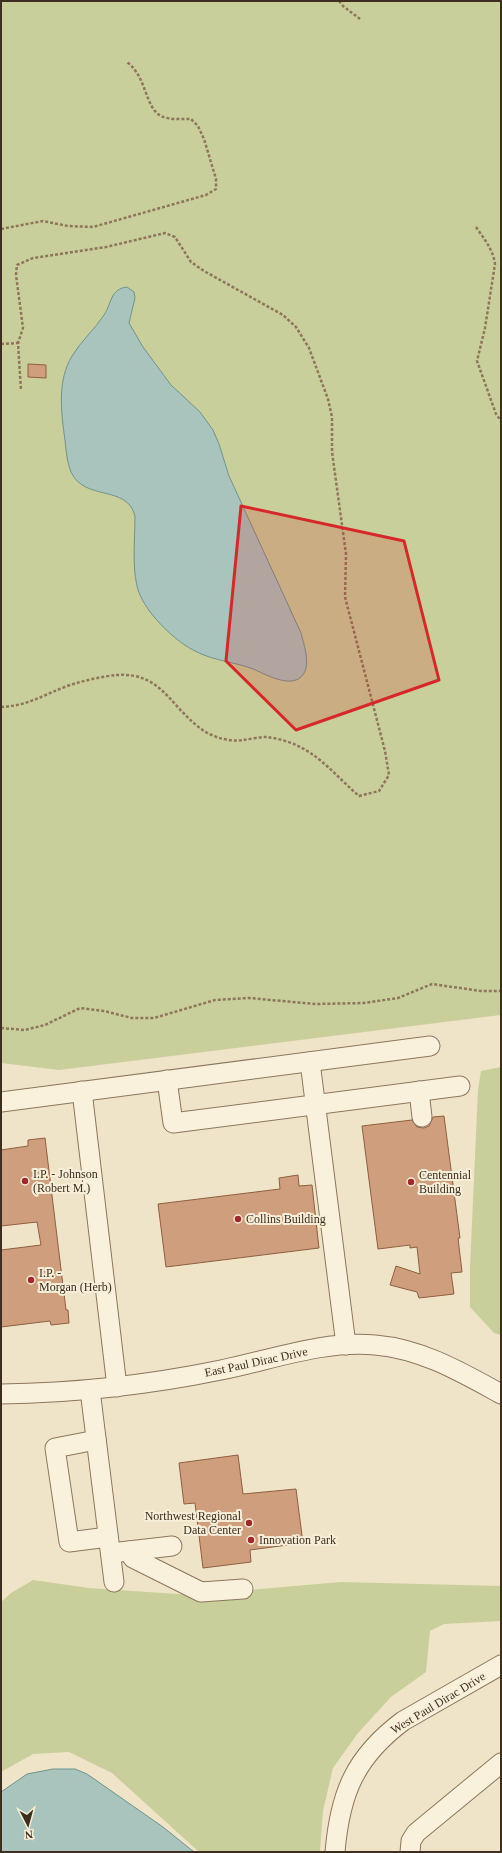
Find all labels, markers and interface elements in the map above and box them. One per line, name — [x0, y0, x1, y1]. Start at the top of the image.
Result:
place label: I.P. - Johnson (Robert M.) — [33, 1167, 98, 1195]
place label: Centennial Building — [419, 1168, 472, 1196]
marker: I.P. - Johnson (Robert M.) — [20, 1176, 30, 1186]
marker: Centennial Building — [406, 1177, 416, 1187]
place label: Collins Building — [246, 1212, 326, 1226]
marker: Collins Building — [233, 1214, 243, 1224]
place label: I.P. - Morgan (Herb) — [39, 1266, 112, 1294]
marker: I.P. - Morgan (Herb) — [26, 1275, 36, 1285]
street label: East Paul Dirac Drive — [203, 1344, 309, 1380]
place label: Northwest Regional Data Center — [145, 1509, 242, 1537]
marker: Northwest Regional Data Center — [244, 1518, 254, 1528]
place label: Innovation Park — [259, 1533, 336, 1547]
marker: Innovation Park — [246, 1535, 256, 1545]
street label: West Paul Dirac Drive — [388, 1669, 488, 1737]
north arrow — [8, 1805, 48, 1845]
text: N — [24, 1829, 34, 1841]

